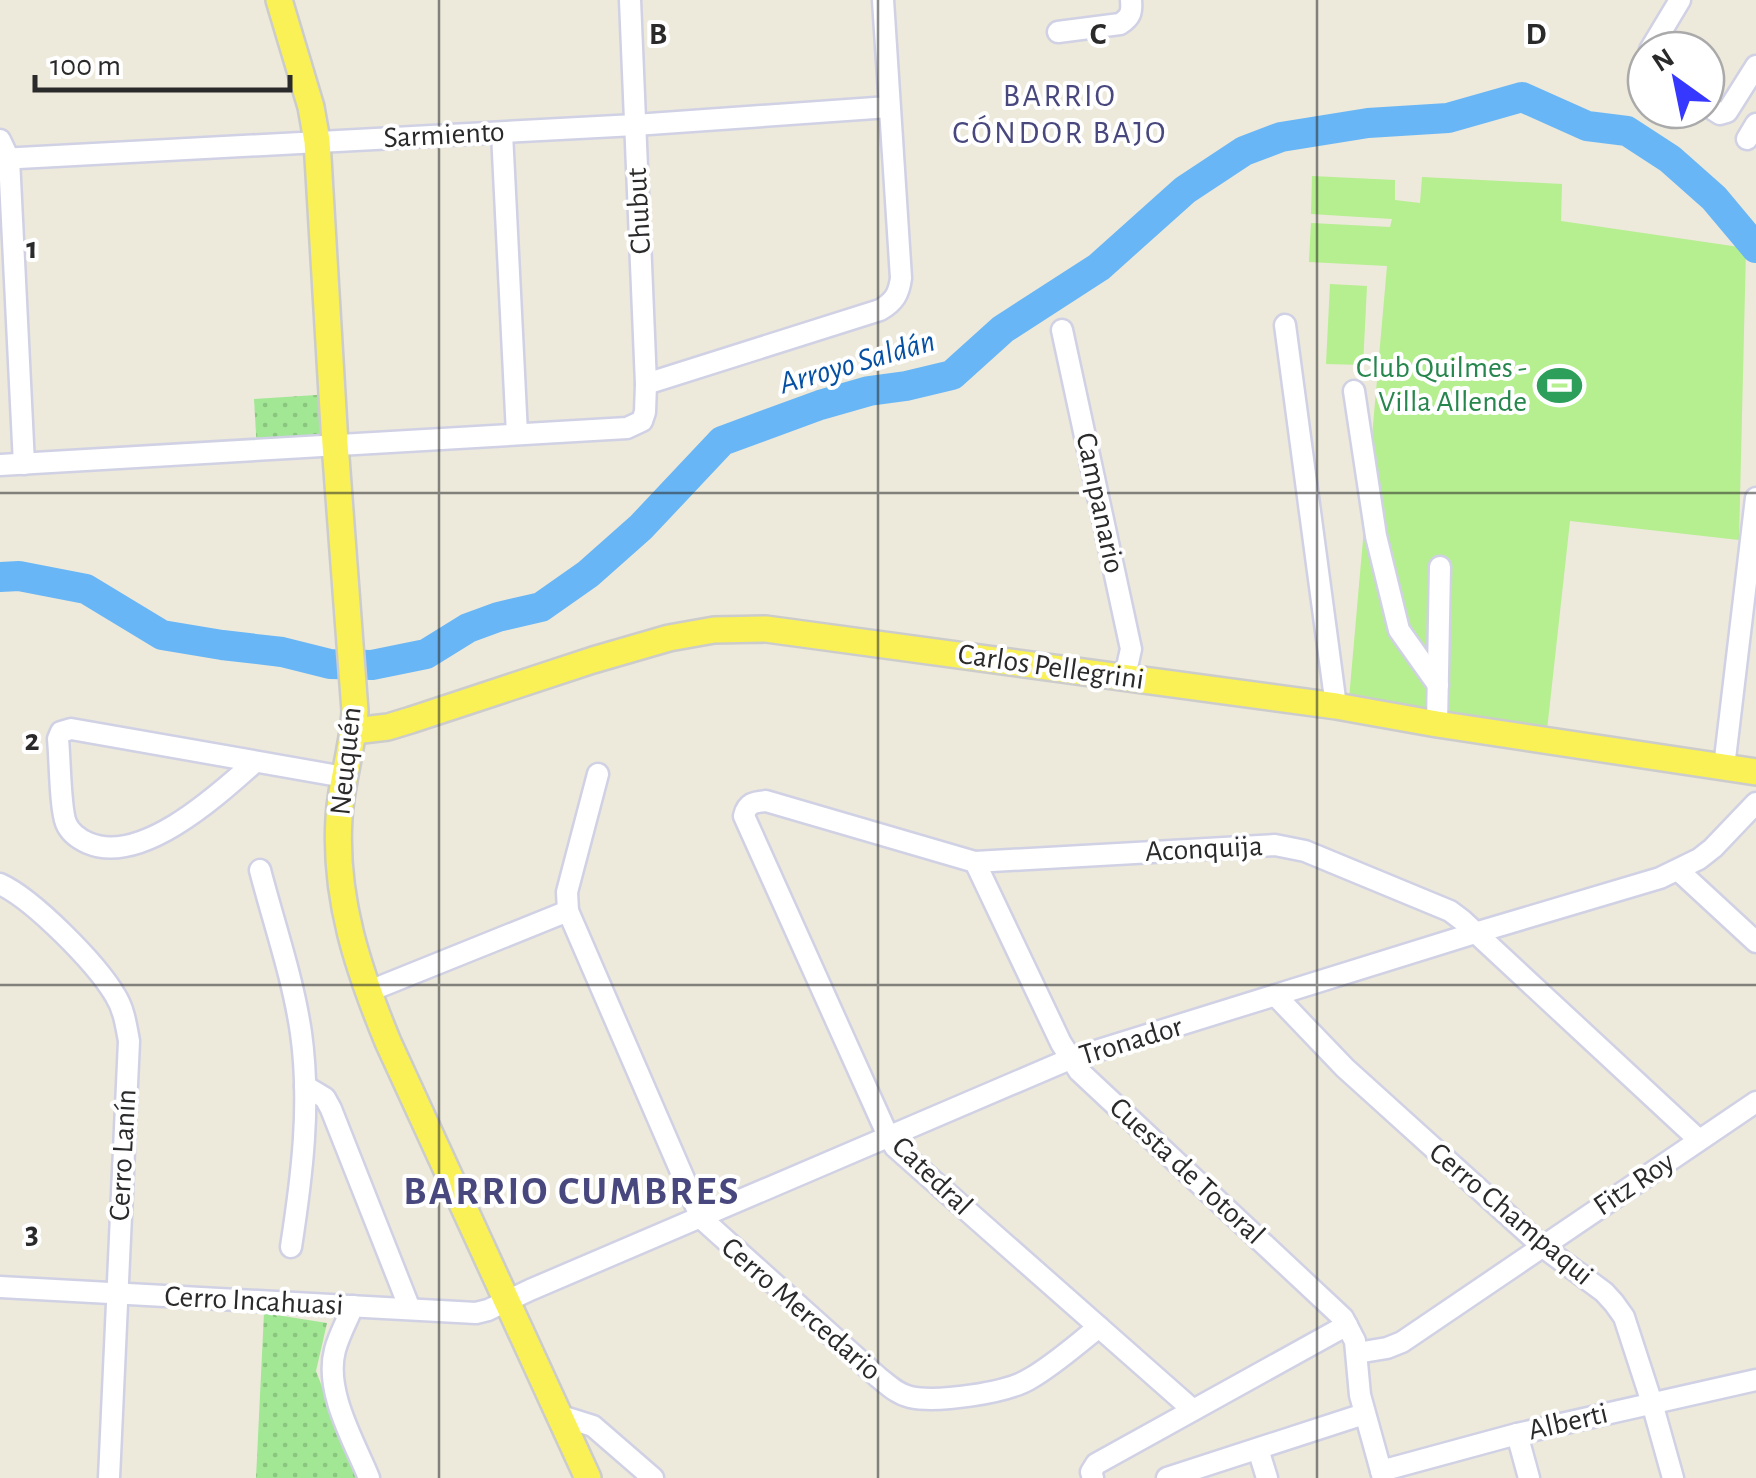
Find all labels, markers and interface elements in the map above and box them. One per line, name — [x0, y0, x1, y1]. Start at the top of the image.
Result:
text: B — [649, 18, 667, 50]
text: C — [1090, 18, 1107, 50]
text: D — [1526, 18, 1547, 50]
scale bar — [35, 30, 290, 92]
north arrow — [1626, 30, 1726, 130]
text: N — [1648, 44, 1679, 78]
text: 100 m — [50, 51, 121, 81]
district label: BARRIO CÓNDOR BAJO — [952, 80, 1168, 149]
street label: Sarmiento — [383, 117, 505, 153]
street label: Chubut — [622, 166, 656, 255]
text: 1 — [26, 232, 38, 264]
water label: Arroyo Saldán — [775, 325, 939, 400]
place label: Club Quilmes - Villa Allende — [1356, 353, 1527, 417]
sports icon: Club Quilmes - Villa Allende — [1536, 361, 1584, 409]
street label: Campanario — [1070, 430, 1130, 576]
street label: Carlos Pellegrini — [956, 639, 1146, 695]
street label: Neuquén — [325, 705, 367, 817]
text: 2 — [24, 724, 40, 756]
street label: Aconquija — [1144, 831, 1264, 867]
street label: Tronador — [1076, 1011, 1186, 1071]
street label: Cerro Lanín — [105, 1088, 141, 1222]
street label: Cuesta de Totoral — [1104, 1092, 1270, 1250]
street label: Catedral — [886, 1131, 978, 1221]
street label: Cerro Champaqui — [1423, 1137, 1599, 1291]
street label: Fitz Roy — [1588, 1146, 1680, 1222]
district label: BARRIO CUMBRES — [403, 1172, 741, 1212]
text: 3 — [25, 1217, 39, 1249]
street label: Cerro Mercedario — [715, 1232, 887, 1386]
street label: Cerro Incahuasi — [164, 1281, 344, 1321]
street label: Alberti — [1525, 1398, 1611, 1446]

